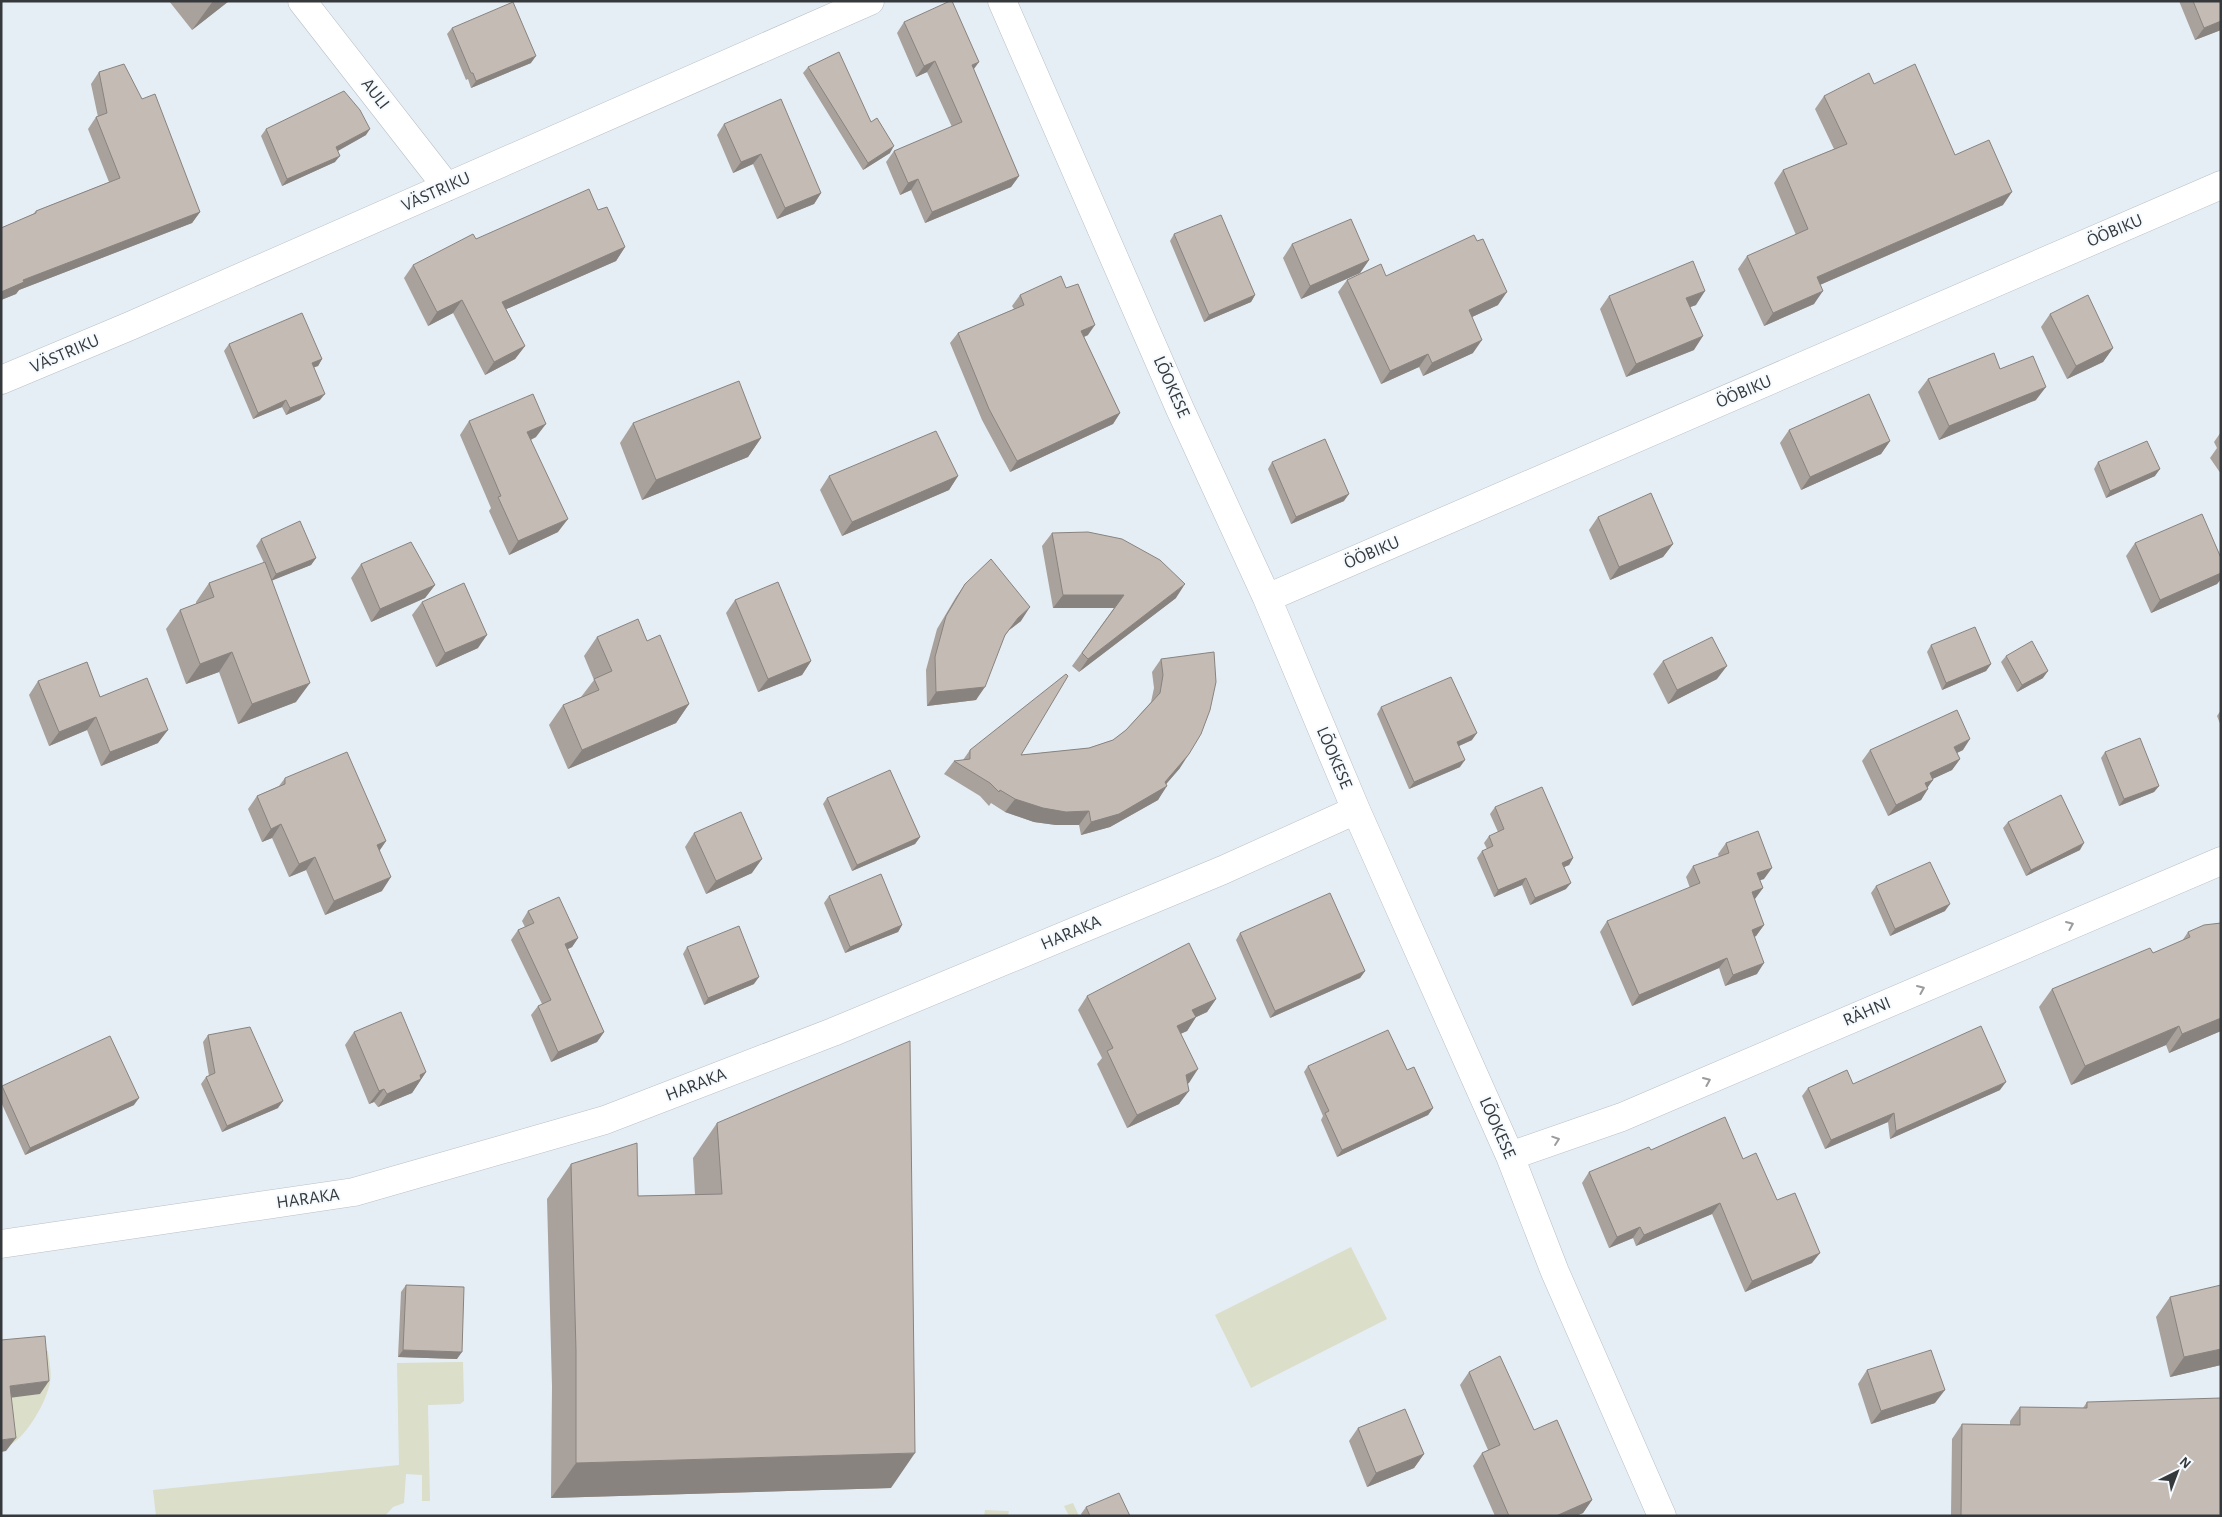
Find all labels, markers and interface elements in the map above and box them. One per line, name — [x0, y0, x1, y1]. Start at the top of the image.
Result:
street label: AULI — [358, 75, 392, 113]
street label: VÄSTRIKU — [398, 167, 473, 215]
street label: ÖÖBIKU — [2084, 209, 2145, 251]
street label: VÄSTRIKU — [27, 330, 102, 377]
street label: LÕOKESE — [1149, 352, 1195, 421]
street label: ÖÖBIKU — [1713, 370, 1774, 412]
street label: ÖÖBIKU — [1341, 531, 1402, 573]
street label: LÕOKESE — [1313, 723, 1358, 792]
street label: HARAKA — [1038, 912, 1104, 954]
one-way arrow — [2065, 921, 2074, 932]
one-way arrow — [1916, 985, 1925, 996]
street label: RÄHNI — [1840, 992, 1893, 1030]
street label: HARAKA — [663, 1065, 729, 1105]
one-way arrow — [1702, 1076, 1711, 1087]
street label: LÕOKESE — [1475, 1093, 1521, 1162]
one-way arrow — [1551, 1136, 1559, 1146]
street label: HARAKA — [275, 1186, 341, 1212]
north arrow — [2152, 1447, 2202, 1497]
text: N — [2177, 1455, 2193, 1472]

